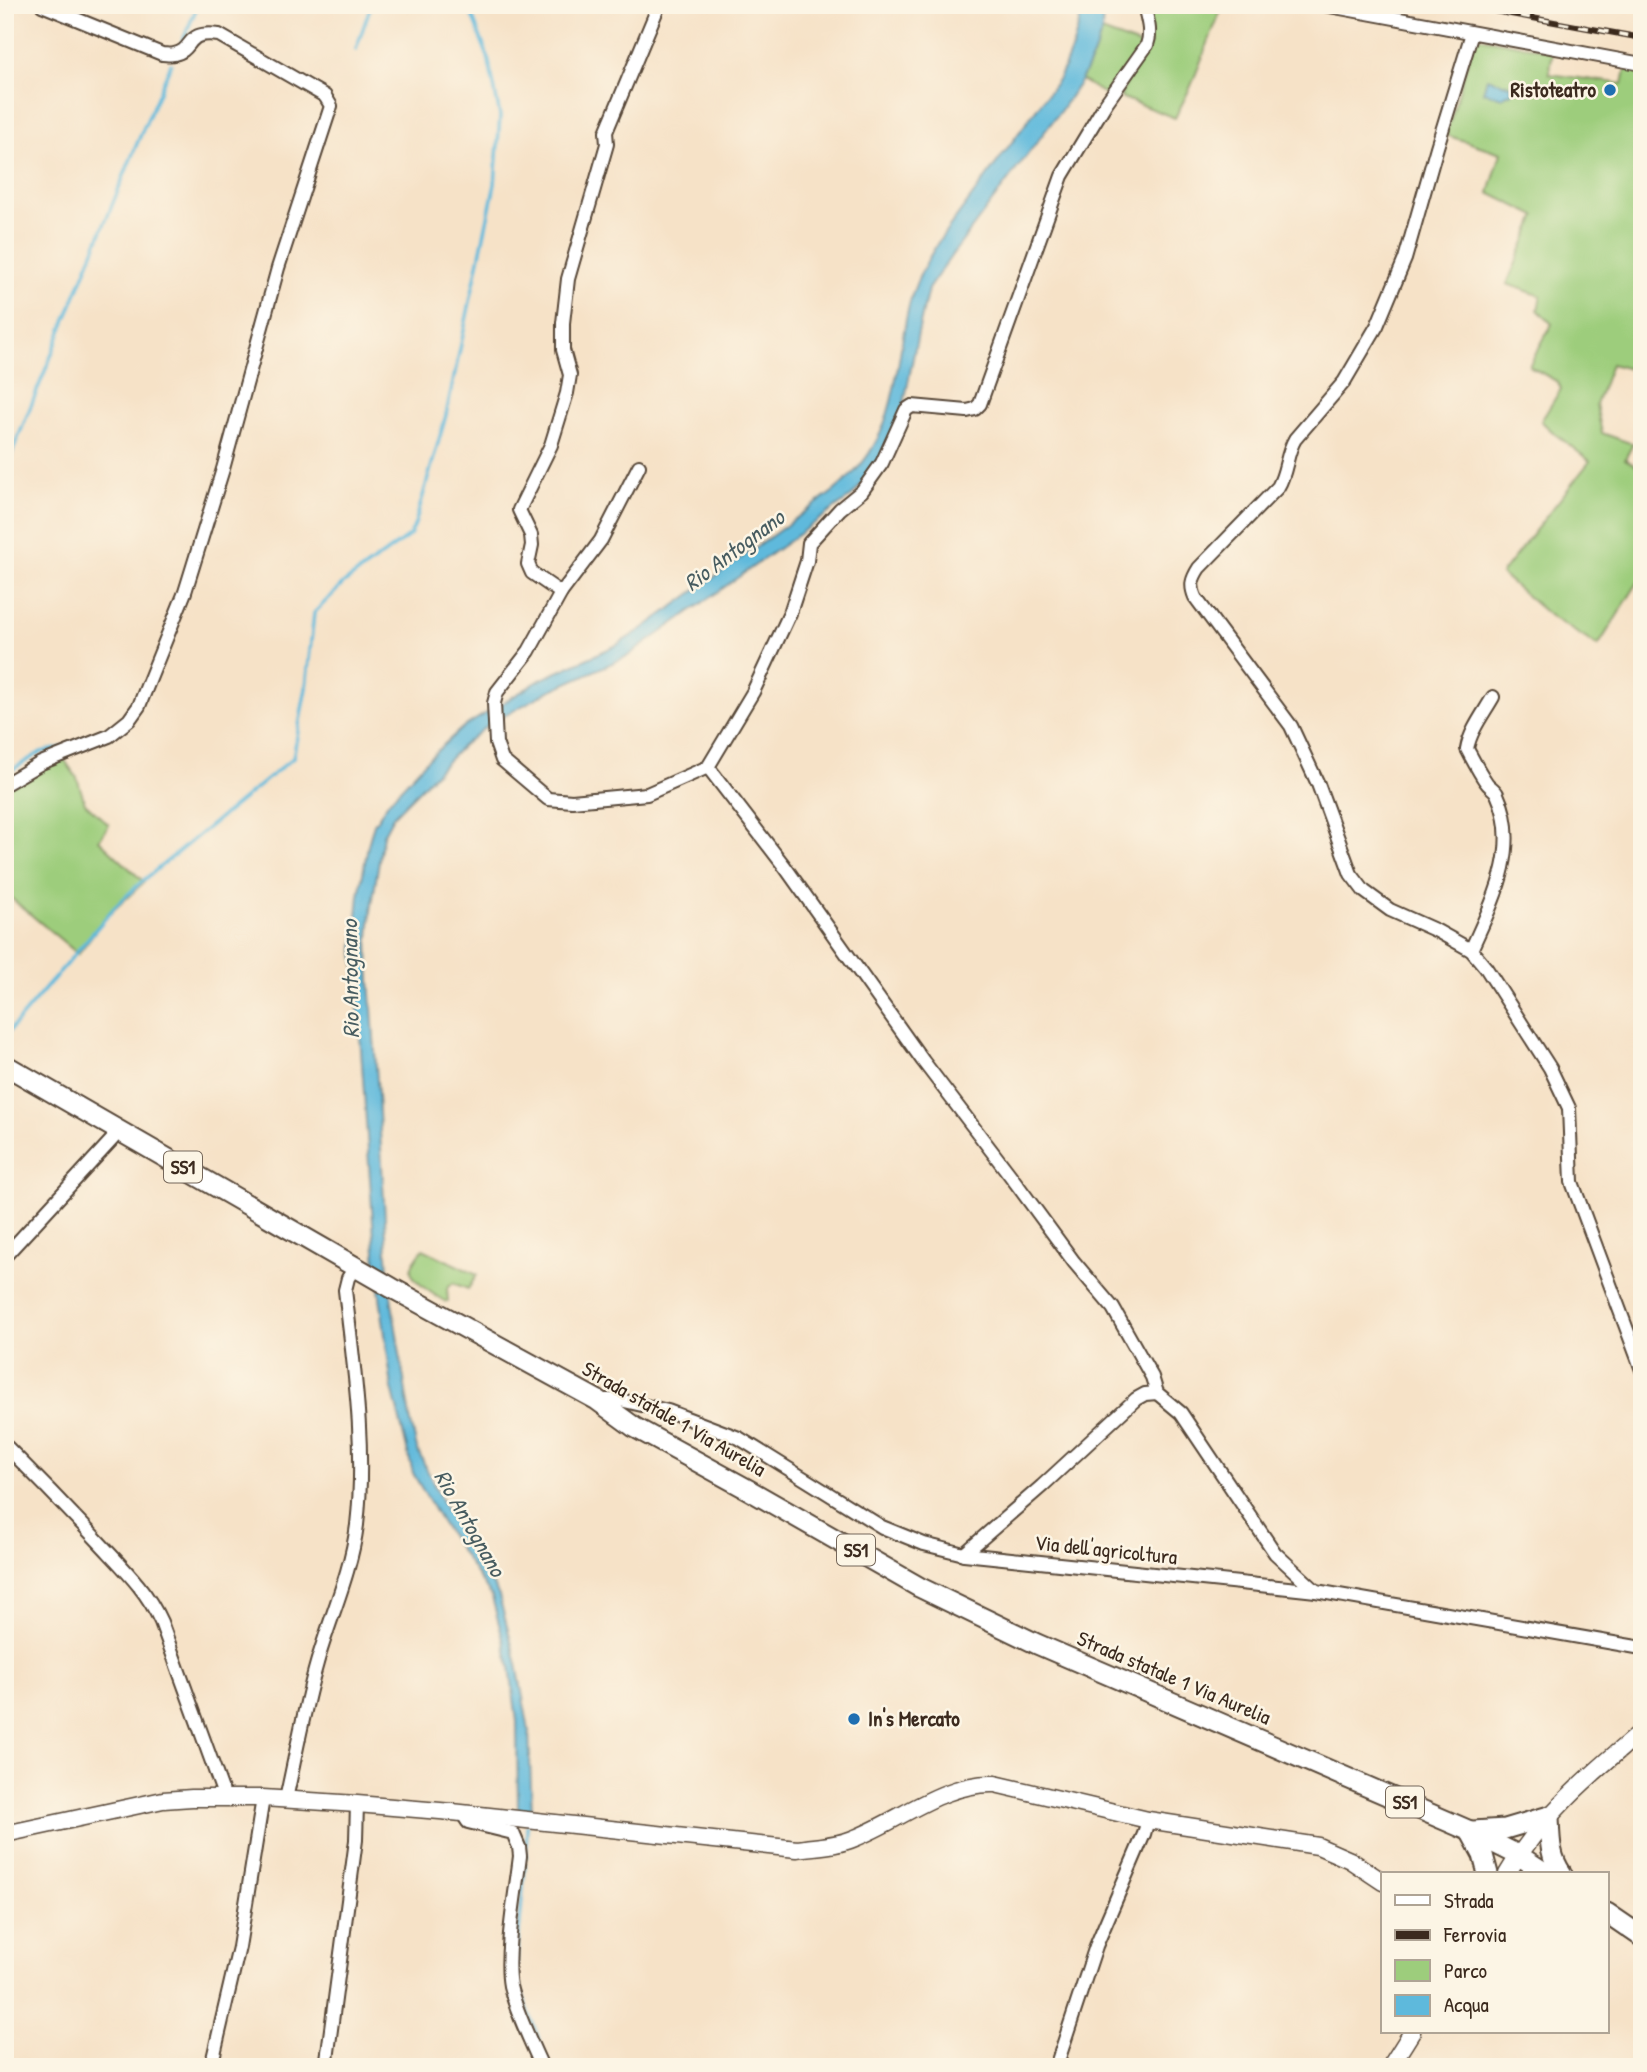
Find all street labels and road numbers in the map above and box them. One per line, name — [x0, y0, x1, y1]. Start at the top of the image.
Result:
road number: SS1 — [164, 1152, 202, 1182]
street label: Strada statale 1 Via Aurelia — [577, 1354, 771, 1483]
street label: Via dell'agricoltura — [1033, 1528, 1179, 1571]
road number: SS1 — [837, 1534, 875, 1566]
street label: Strada statale 1 Via Aurelia — [1073, 1624, 1276, 1731]
road number: SS1 — [1386, 1786, 1424, 1818]

